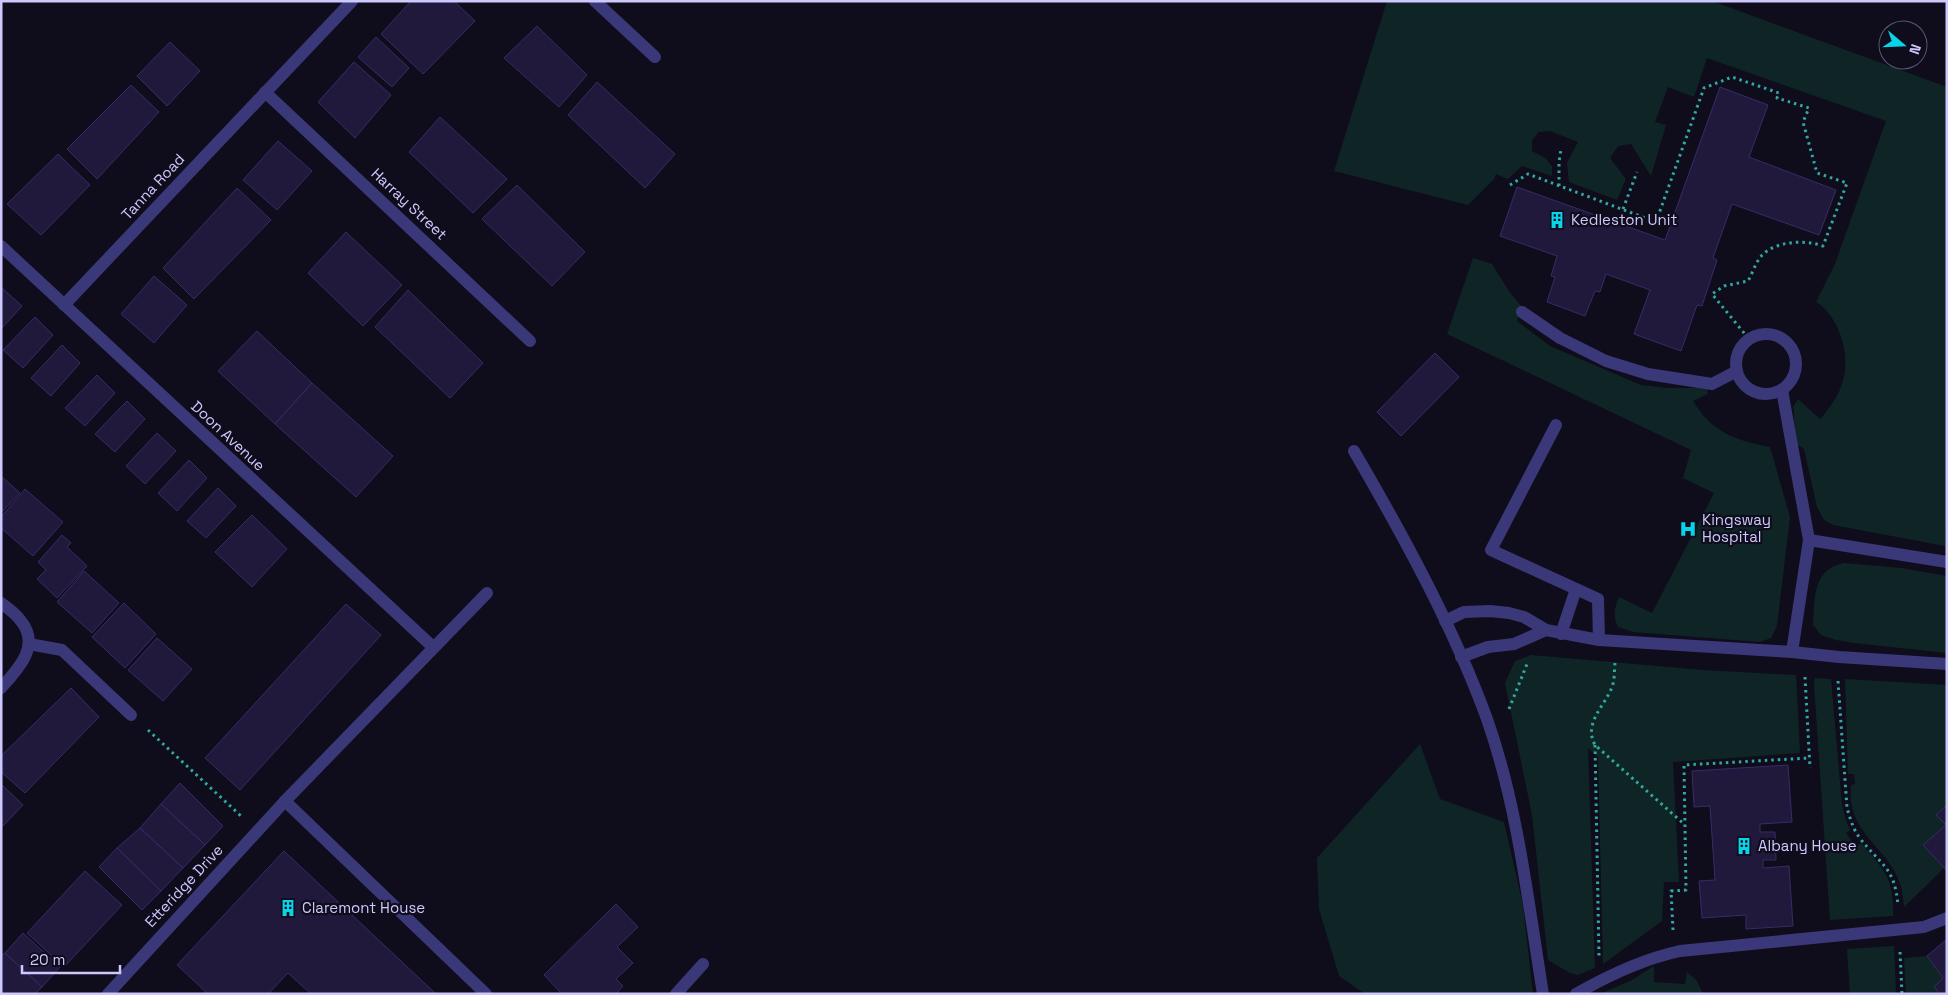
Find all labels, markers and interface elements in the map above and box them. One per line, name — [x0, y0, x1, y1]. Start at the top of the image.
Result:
north arrow — [1878, 20, 1928, 70]
text: N — [1905, 42, 1925, 57]
street label: Tanna Road — [117, 150, 188, 224]
street label: Harray Street — [367, 164, 451, 244]
building icon: Kedleston Unit — [1547, 210, 1567, 230]
place label: Kedleston Unit — [1571, 210, 1677, 229]
street label: Doon Avenue — [187, 397, 269, 475]
place label: Kingsway Hospital — [1702, 510, 1771, 546]
hospital icon: Kingsway Hospital — [1678, 519, 1698, 539]
building icon: Albany House — [1734, 836, 1754, 856]
place label: Albany House — [1758, 836, 1857, 855]
street label: Etteridge Drive — [140, 840, 227, 931]
building icon: Claremont House — [278, 898, 298, 918]
place label: Claremont House — [302, 898, 425, 917]
scale bar — [22, 942, 120, 974]
text: 20 m — [30, 950, 65, 969]

